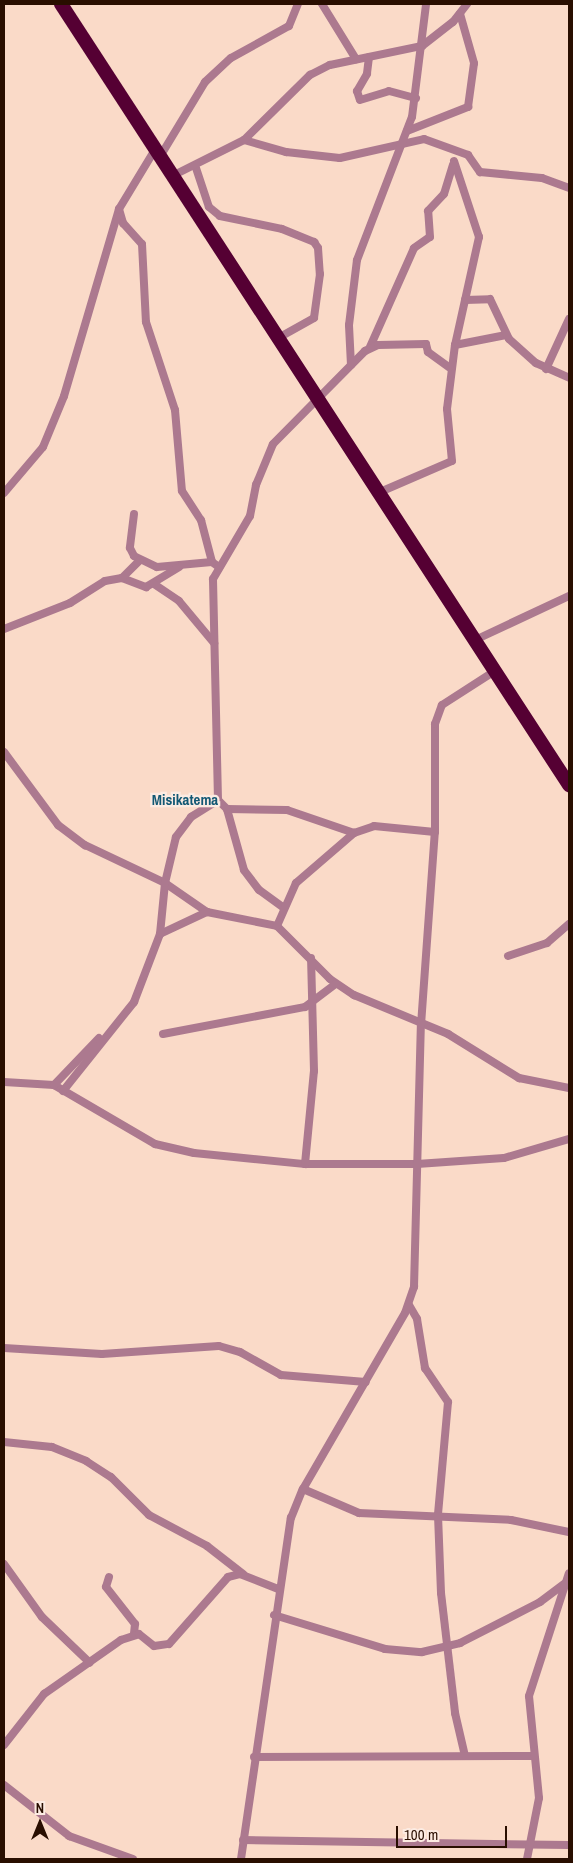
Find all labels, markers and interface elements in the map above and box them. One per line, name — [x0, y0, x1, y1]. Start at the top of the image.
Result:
district label: Misikatema — [152, 791, 218, 809]
north arrow — [15, 1798, 65, 1848]
text: N — [36, 1799, 44, 1817]
scale bar — [398, 1816, 509, 1848]
text: 100 m — [404, 1824, 438, 1845]

